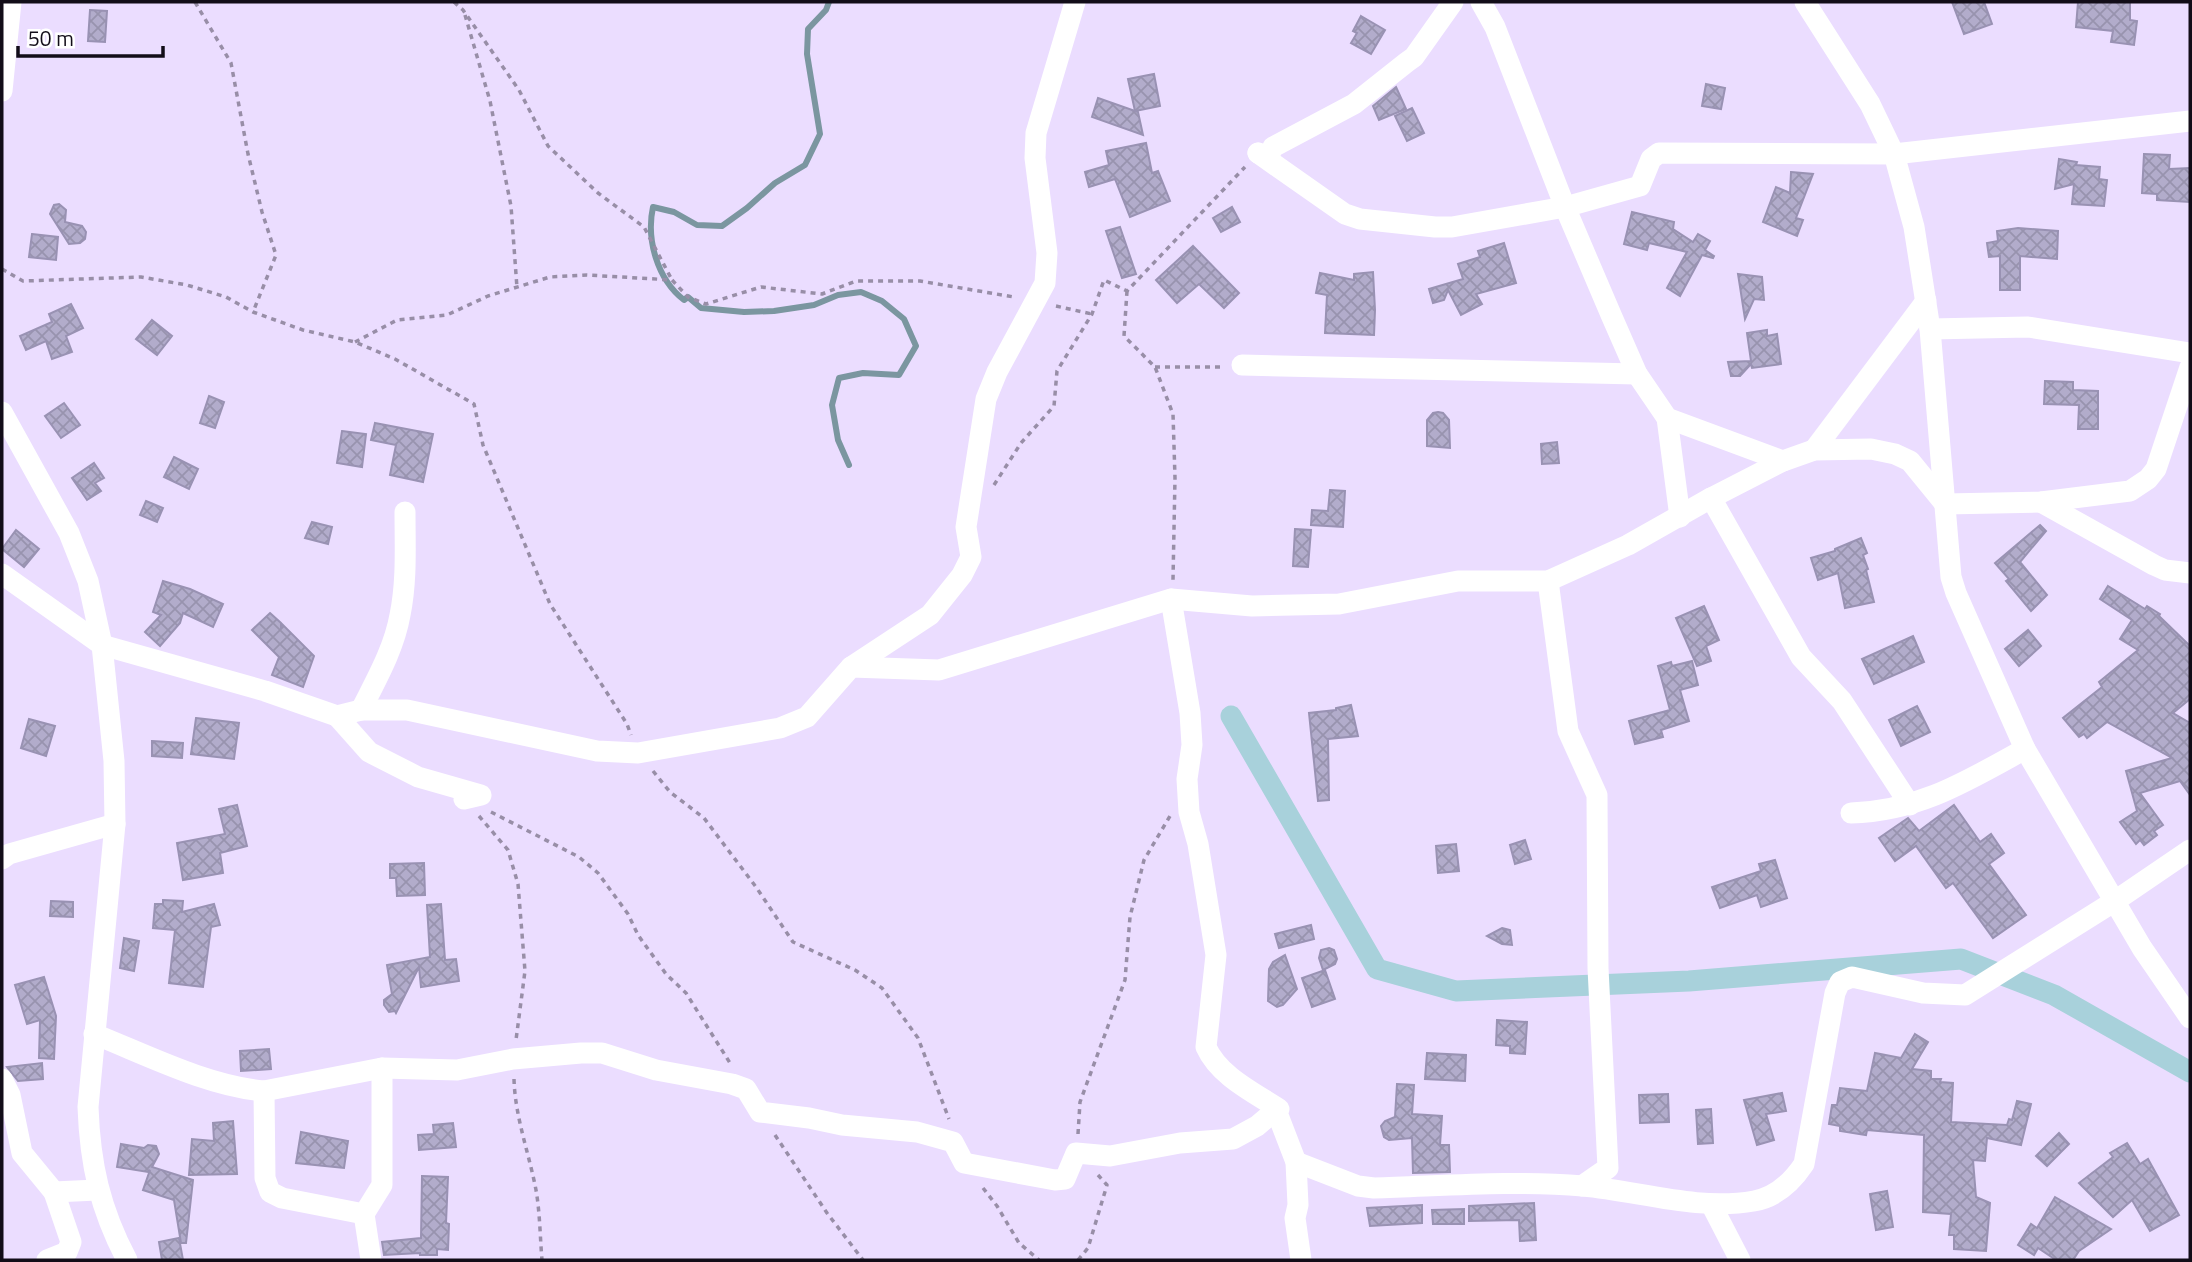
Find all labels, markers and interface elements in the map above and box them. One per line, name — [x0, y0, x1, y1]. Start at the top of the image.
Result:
scale bar — [18, 14, 163, 58]
text: 50 m — [28, 22, 74, 54]

